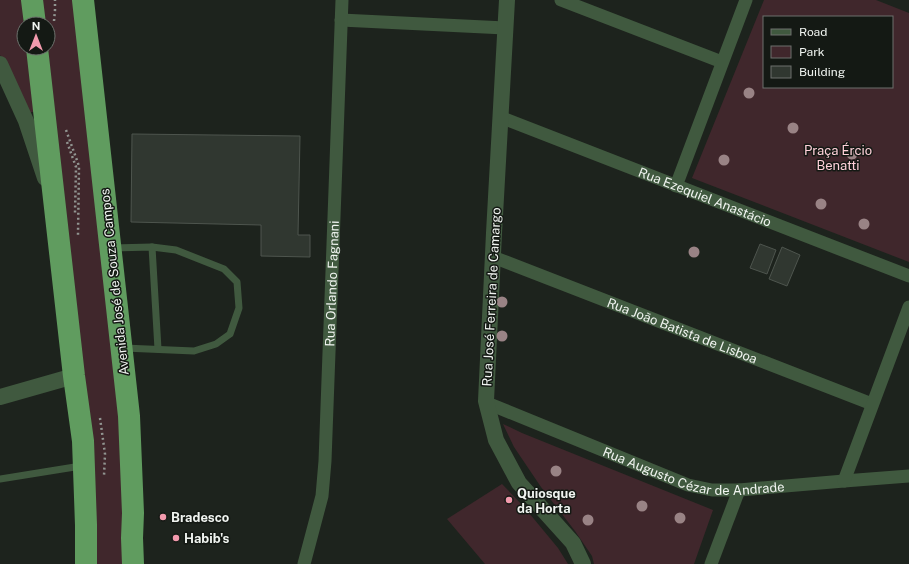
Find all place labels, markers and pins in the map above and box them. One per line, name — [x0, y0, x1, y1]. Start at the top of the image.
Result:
place label: Quiosque da Horta — [517, 486, 576, 516]
marker: Quiosque da Horta — [504, 495, 514, 505]
place label: Bradesco — [171, 510, 229, 525]
marker: Bradesco — [158, 512, 168, 522]
place label: Habib's — [184, 531, 229, 546]
marker: Habib's — [171, 533, 181, 543]

